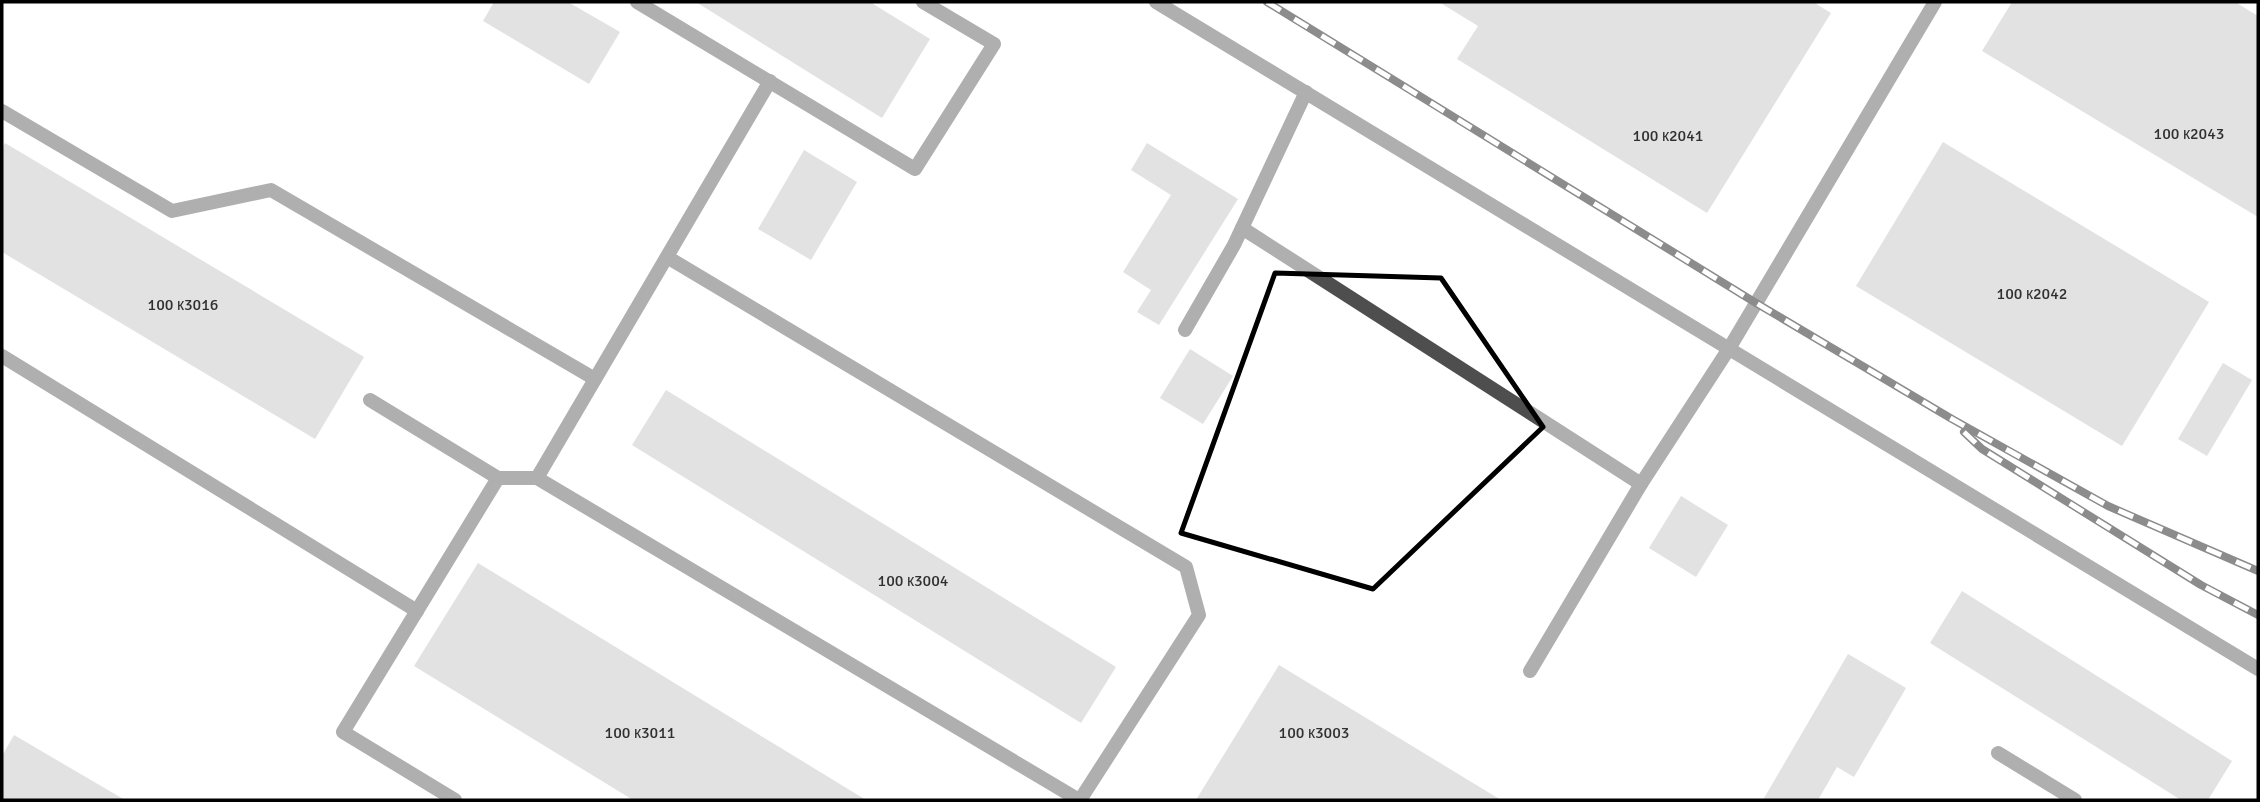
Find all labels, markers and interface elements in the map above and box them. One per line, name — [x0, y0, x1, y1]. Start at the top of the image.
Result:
house number: 100 к2043 — [2154, 124, 2225, 144]
house number: 100 к2041 — [1633, 126, 1704, 146]
house number: 100 к2042 — [1997, 284, 2068, 304]
house number: 100 к3016 — [148, 295, 219, 315]
house number: 100 к3004 — [878, 571, 949, 591]
house number: 100 к3011 — [605, 723, 676, 743]
house number: 100 к3003 — [1279, 723, 1350, 743]

